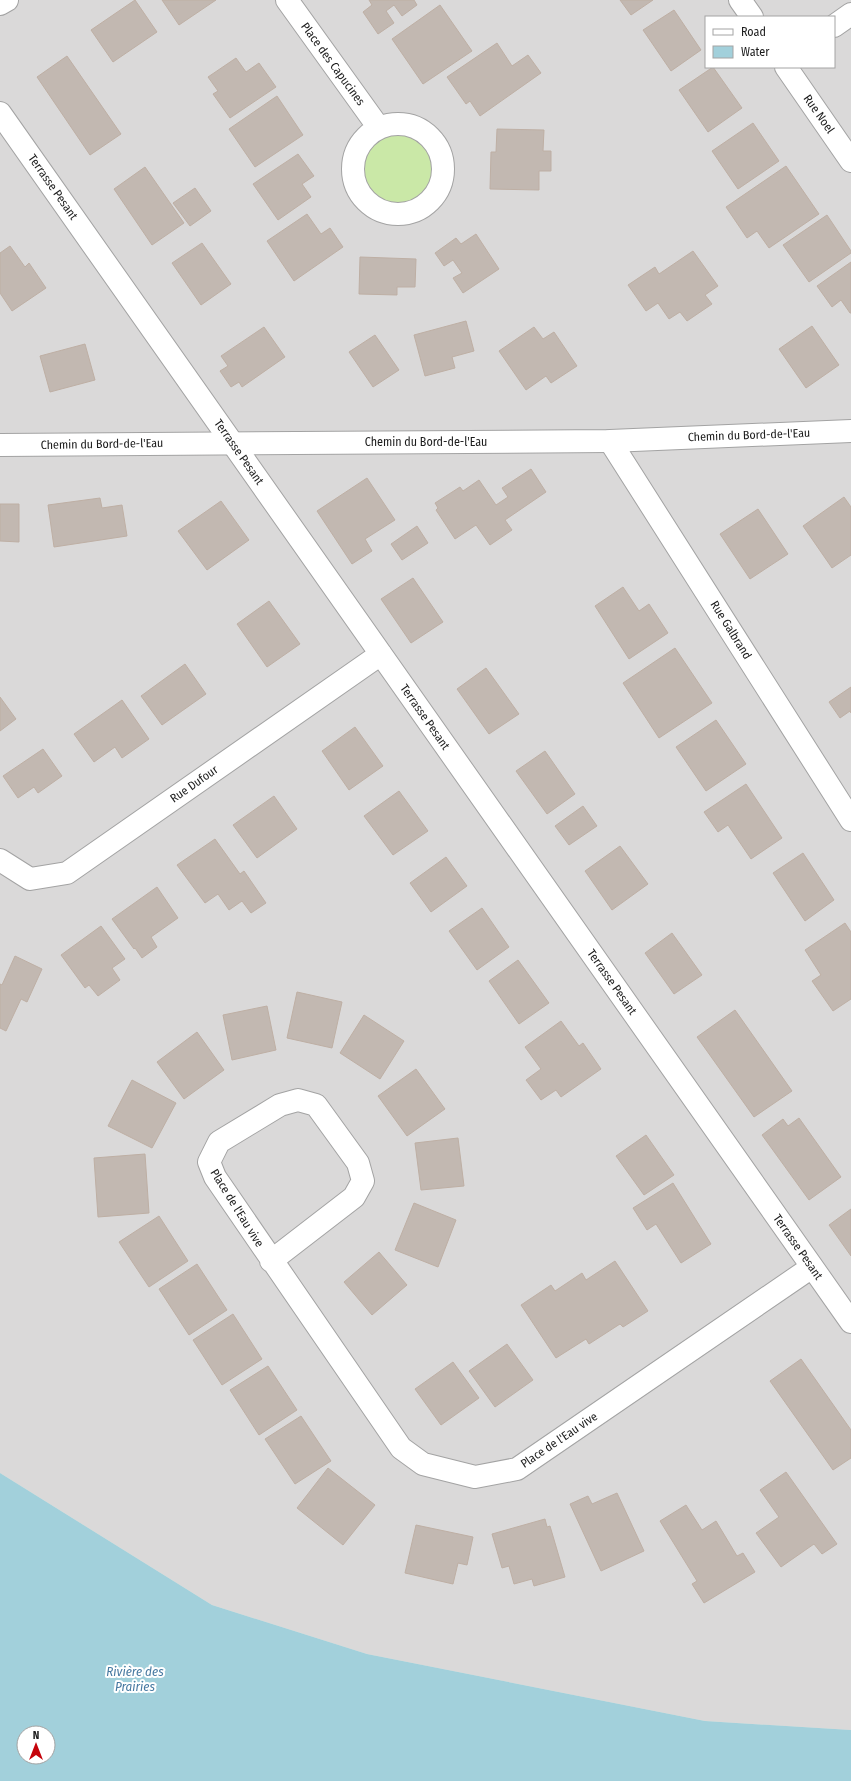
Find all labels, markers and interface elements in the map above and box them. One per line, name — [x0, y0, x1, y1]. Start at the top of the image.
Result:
legend — [705, 16, 835, 68]
street label: Place des Capucines — [298, 20, 368, 108]
text: Road — [741, 25, 766, 39]
text: Water — [741, 45, 770, 59]
street label: Rue Noel — [801, 92, 837, 136]
street label: Terrasse Pesant — [25, 152, 81, 222]
street label: Terrasse Pesant — [211, 417, 267, 487]
street label: Chemin du Bord-de-l'Eau — [687, 426, 811, 444]
street label: Chemin du Bord-de-l'Eau — [365, 435, 487, 449]
street label: Chemin du Bord-de-l'Eau — [41, 436, 163, 452]
street label: Rue Galbrand — [708, 598, 754, 662]
street label: Terrasse Pesant — [397, 682, 453, 752]
street label: Rue Dufour — [167, 762, 221, 806]
street label: Terrasse Pesant — [584, 947, 640, 1017]
street label: Place de l'Eau vive — [207, 1166, 267, 1250]
street label: Terrasse Pesant — [770, 1212, 826, 1282]
street label: Place de l'Eau vive — [518, 1409, 600, 1471]
water label: Rivière des Prairies — [106, 1664, 164, 1694]
north arrow — [16, 1725, 56, 1765]
text: N — [33, 1729, 39, 1742]

